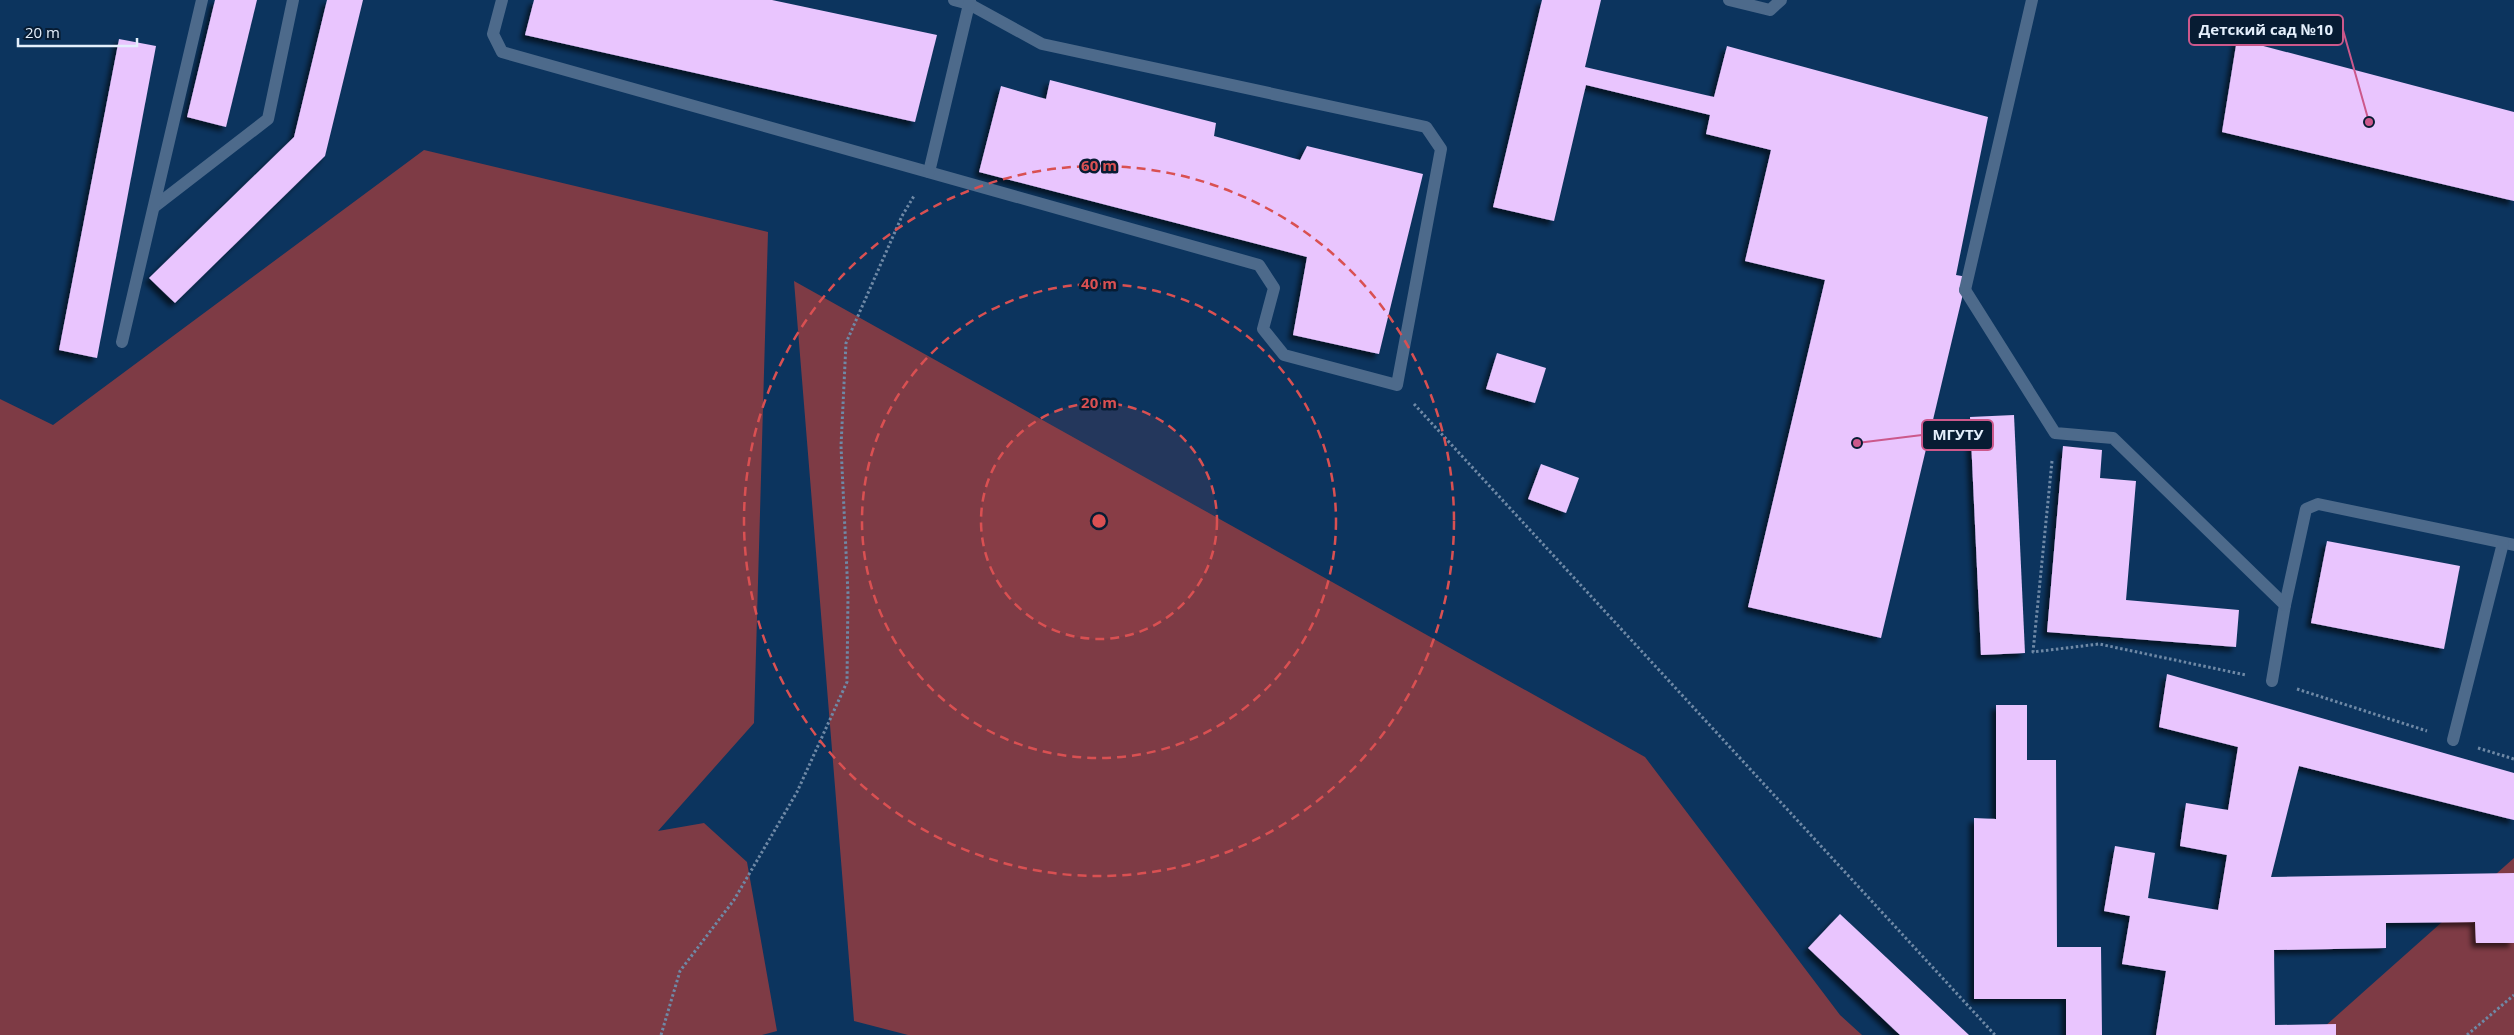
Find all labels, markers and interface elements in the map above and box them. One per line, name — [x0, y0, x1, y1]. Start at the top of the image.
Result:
scale bar — [18, 15, 136, 47]
callout: Детский сад №10 — [2189, 15, 2343, 45]
text: Детский сад №10 — [2199, 19, 2334, 39]
text: 20 m — [25, 22, 60, 42]
text: 60 m — [1081, 155, 1117, 175]
text: 40 m — [1081, 273, 1117, 293]
text: 20 m — [1081, 392, 1117, 412]
callout: МГУТУ — [1922, 420, 1993, 450]
text: МГУТУ — [1932, 424, 1984, 444]
centre of rings — [1090, 512, 1108, 530]

